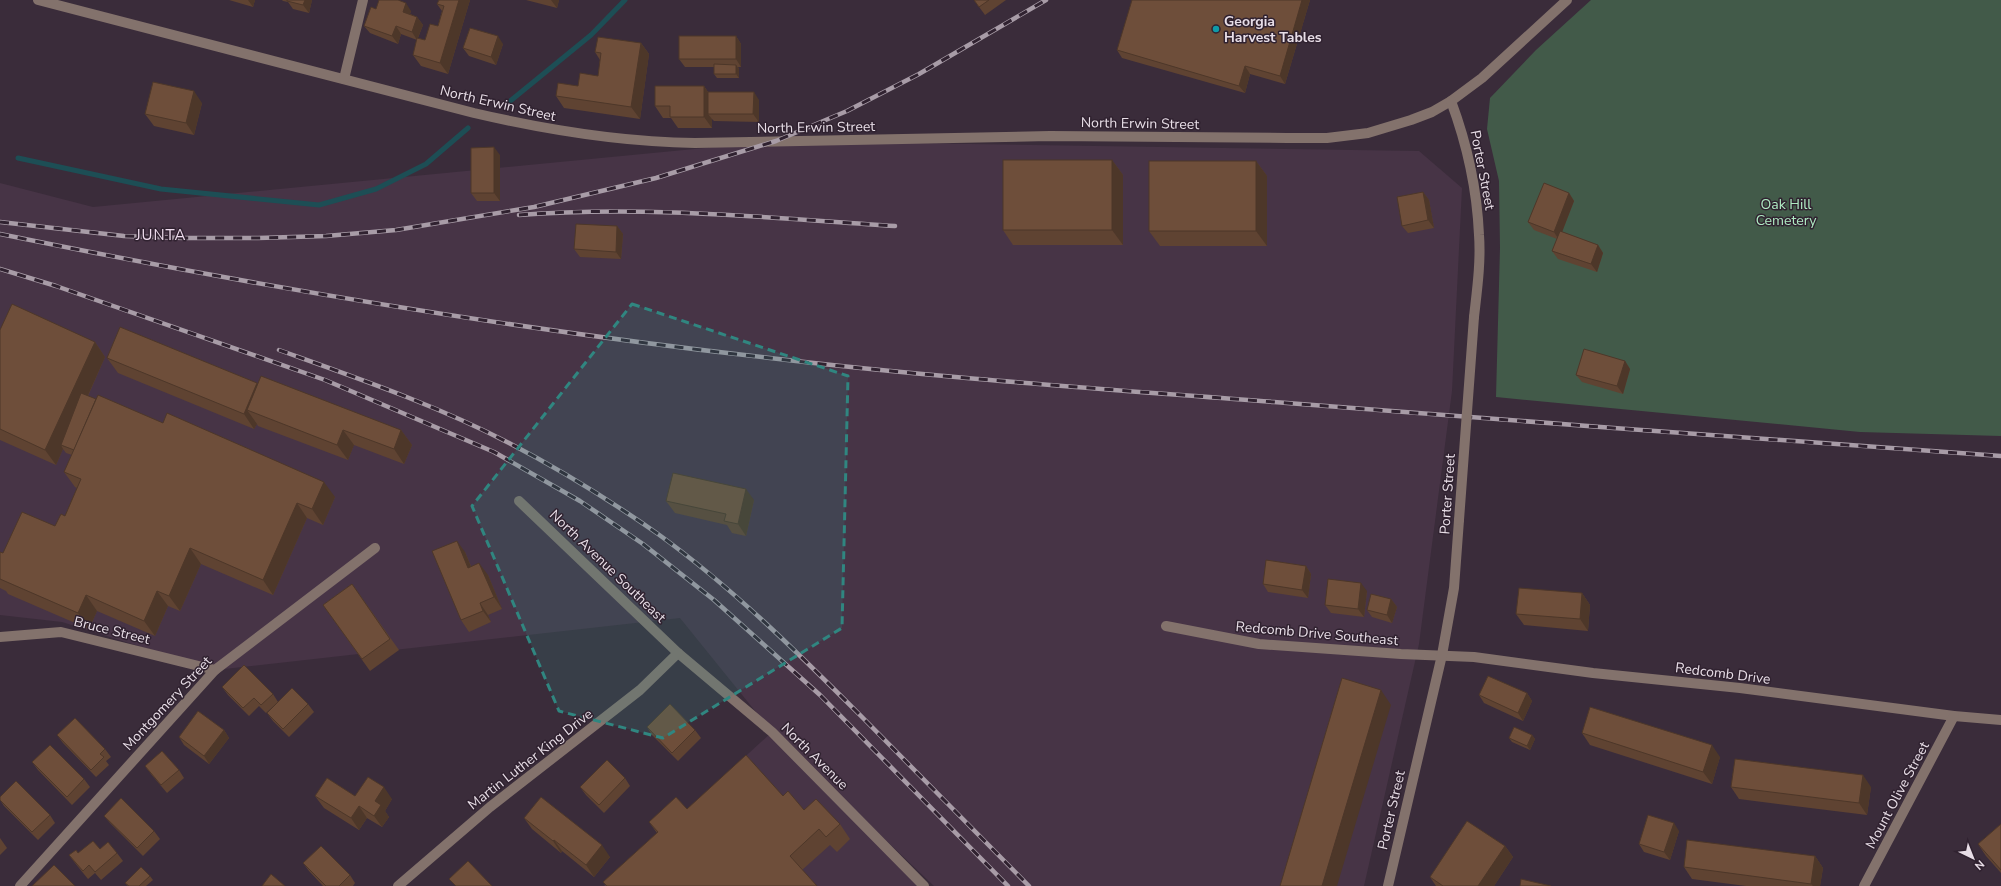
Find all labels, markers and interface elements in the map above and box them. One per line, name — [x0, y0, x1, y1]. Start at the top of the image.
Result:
place label: Georgia Harvest Tables — [1224, 12, 1322, 47]
marker: Georgia Harvest Tables — [1211, 24, 1221, 34]
street label: North Erwin Street — [438, 81, 558, 126]
street label: North Erwin Street — [1081, 113, 1199, 134]
street label: North Erwin Street — [757, 117, 875, 138]
street label: Porter Street — [1465, 129, 1500, 212]
park label: Oak Hill Cemetery — [1756, 195, 1817, 230]
district label: JUNTA — [135, 225, 186, 245]
street label: Porter Street — [1435, 453, 1460, 535]
street label: North Avenue Southeast — [545, 506, 670, 627]
street label: Bruce Street — [72, 612, 152, 649]
street label: Redcomb Drive Southeast — [1235, 617, 1399, 650]
street label: Montgomery Street — [119, 652, 216, 755]
street label: Redcomb Drive — [1674, 658, 1772, 689]
street label: Martin Luther King Drive — [464, 705, 597, 814]
street label: North Avenue — [777, 719, 852, 794]
street label: Mount Olive Street — [1861, 738, 1934, 852]
street label: Porter Street — [1373, 769, 1410, 852]
north arrow — [1953, 838, 1993, 878]
text: N — [1971, 857, 1988, 873]

